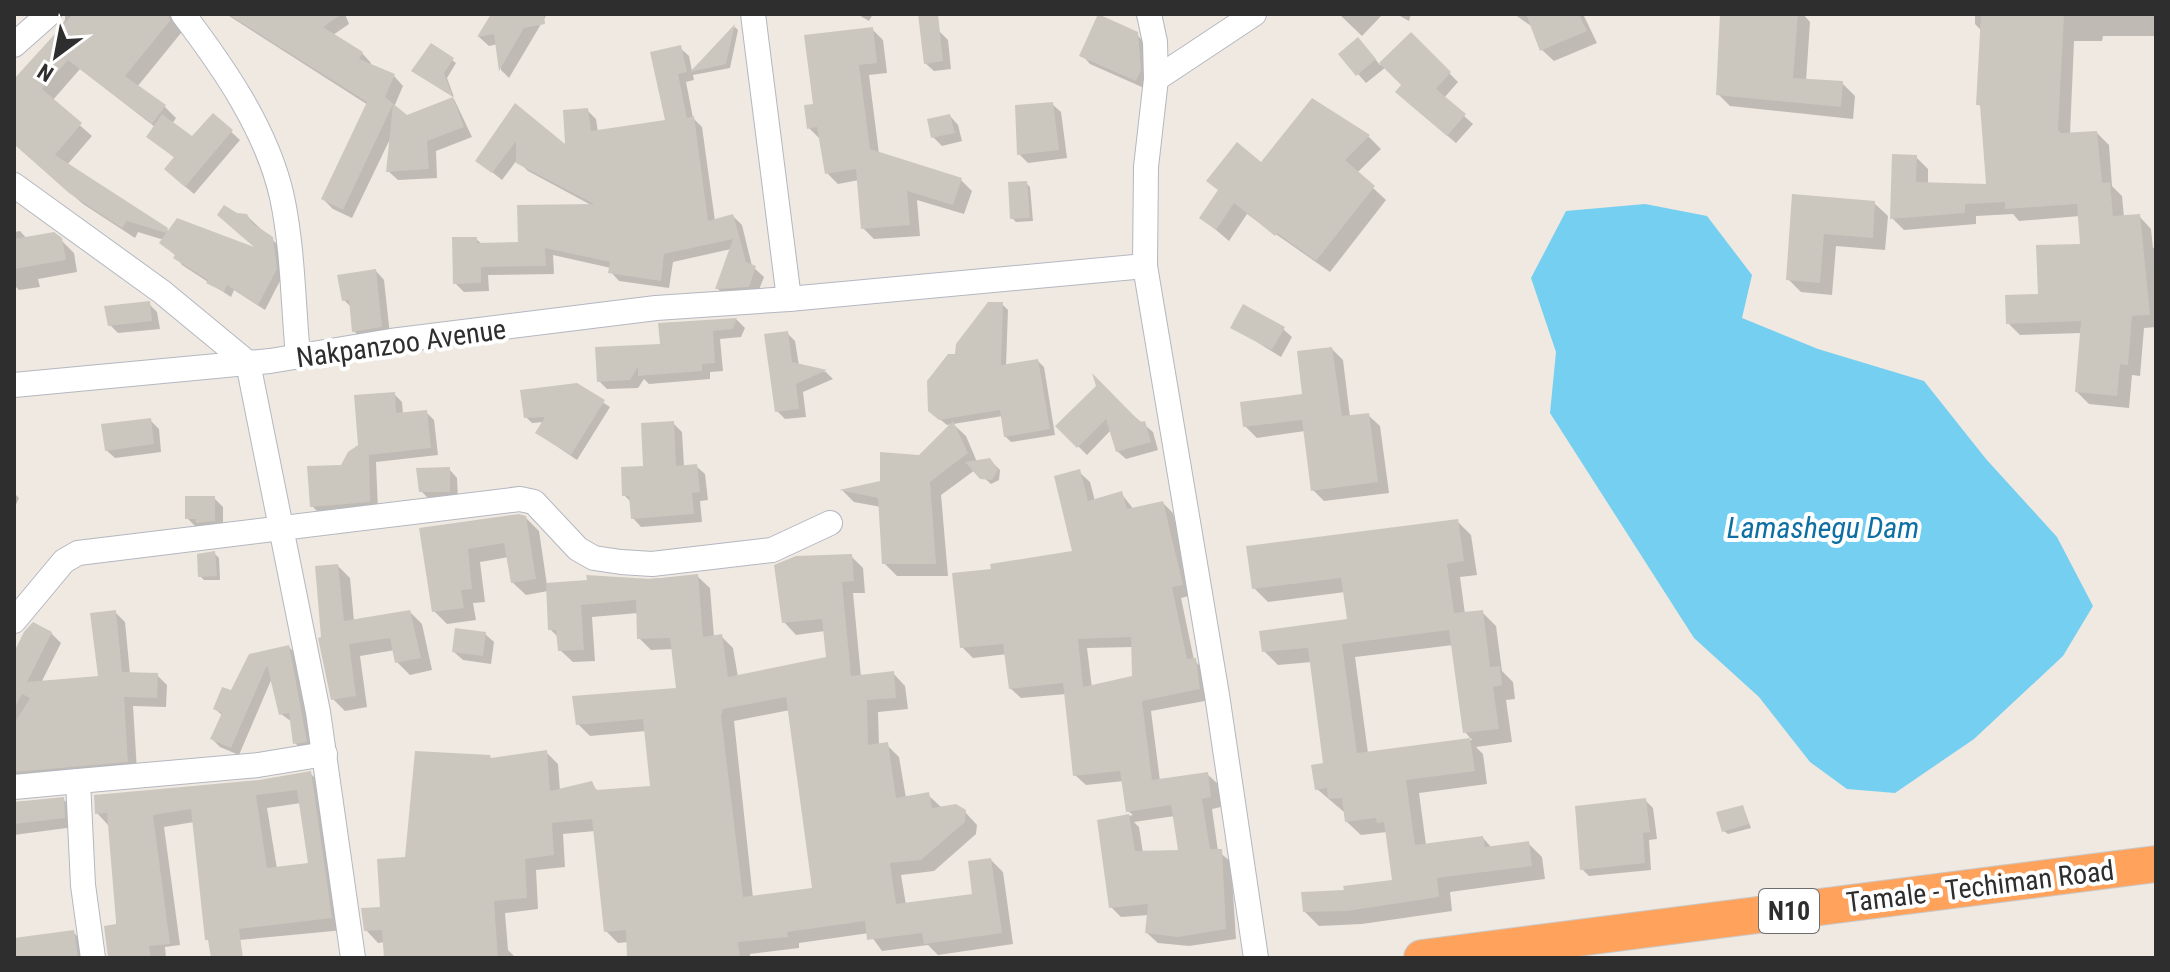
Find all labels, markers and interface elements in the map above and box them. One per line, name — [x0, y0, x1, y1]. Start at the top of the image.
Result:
north arrow — [16, 16, 96, 96]
text: N — [33, 58, 58, 87]
street label: Nakpanzoo Avenue — [294, 312, 508, 375]
water label: Lamashegu Dam — [1727, 510, 1919, 545]
street label: Tamale - Techiman Road — [1844, 854, 2116, 919]
road number: N10 — [1759, 889, 1819, 933]

